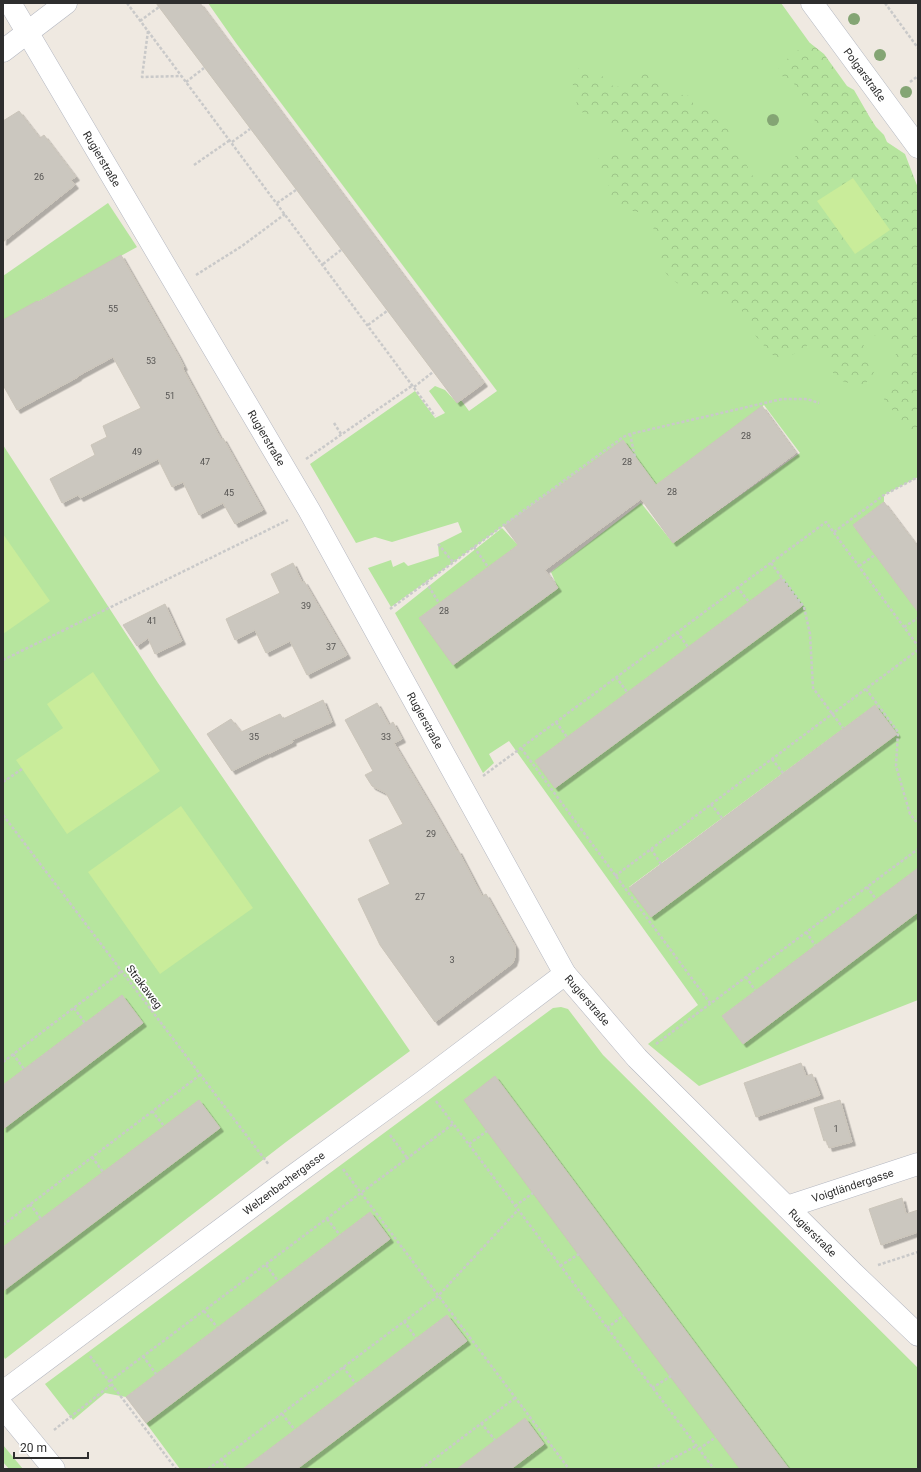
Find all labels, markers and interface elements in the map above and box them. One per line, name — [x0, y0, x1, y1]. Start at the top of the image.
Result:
street label: Polgarstraße — [841, 45, 889, 104]
street label: Rugierstraße — [80, 129, 123, 189]
house number: 26 — [34, 172, 44, 182]
house number: 55 — [108, 304, 118, 314]
house number: 53 — [146, 356, 156, 366]
house number: 51 — [165, 391, 175, 401]
street label: Rugierstraße — [245, 408, 288, 468]
house number: 28 — [741, 431, 751, 441]
house number: 49 — [132, 447, 142, 457]
house number: 47 — [200, 457, 210, 467]
house number: 28 — [622, 457, 632, 467]
house number: 28 — [667, 487, 677, 497]
house number: 45 — [224, 488, 234, 498]
house number: 39 — [301, 601, 311, 611]
house number: 28 — [439, 606, 449, 616]
house number: 41 — [147, 616, 157, 626]
house number: 37 — [326, 642, 336, 652]
street label: Rugierstraße — [404, 690, 446, 751]
house number: 35 — [249, 732, 259, 742]
house number: 33 — [381, 732, 391, 742]
house number: 29 — [426, 829, 436, 839]
house number: 27 — [415, 892, 425, 902]
house number: 3 — [449, 955, 455, 965]
street label: Strakaweg — [123, 963, 165, 1011]
street label: Rugierstraße — [562, 972, 613, 1028]
house number: 1 — [833, 1124, 839, 1134]
street label: Welzenbachergasse — [240, 1149, 327, 1217]
street label: Voigtländergasse — [810, 1166, 895, 1205]
street label: Rugierstraße — [786, 1206, 839, 1260]
scale bar — [14, 1434, 88, 1460]
text: 20 m — [20, 1441, 47, 1455]

